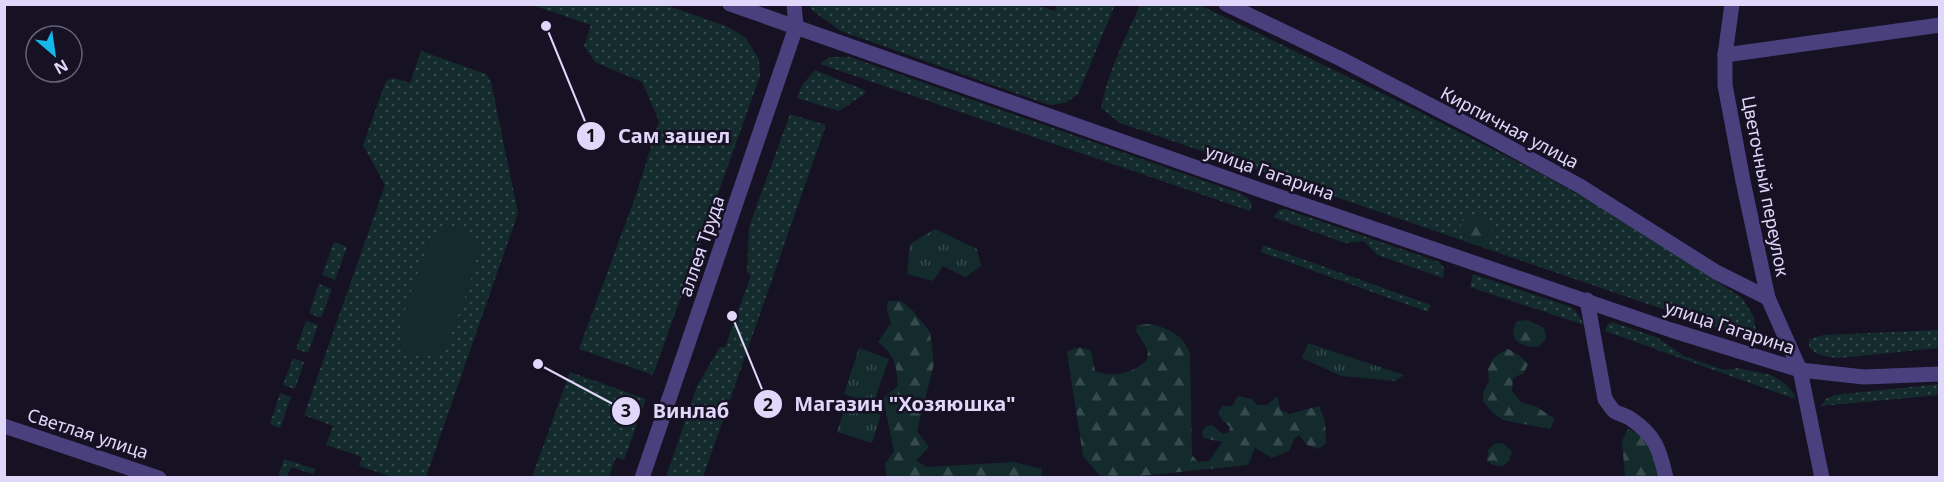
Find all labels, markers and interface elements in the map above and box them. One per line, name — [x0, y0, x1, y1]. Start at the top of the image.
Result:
north arrow — [24, 24, 84, 84]
text: N — [50, 54, 72, 80]
street label: Кирпичная улица — [1437, 80, 1583, 174]
street label: Цветочный переулок — [1737, 94, 1795, 279]
callout: Сам зашел — [576, 117, 742, 155]
text: Сам зашел — [618, 122, 730, 149]
text: 1 — [586, 123, 596, 147]
street label: улица Гагарина — [1202, 139, 1338, 205]
street label: аллея Труда — [673, 192, 729, 300]
street label: улица Гагарина — [1662, 295, 1798, 359]
callout: Магазин "Хозяюшка" — [753, 385, 1028, 423]
text: Магазин "Хозяюшка" — [794, 390, 1016, 417]
callout: Винлаб — [611, 392, 742, 430]
text: 2 — [763, 392, 773, 416]
text: Винлаб — [653, 397, 729, 424]
text: 3 — [621, 398, 631, 422]
street label: Светлая улица — [24, 402, 152, 464]

